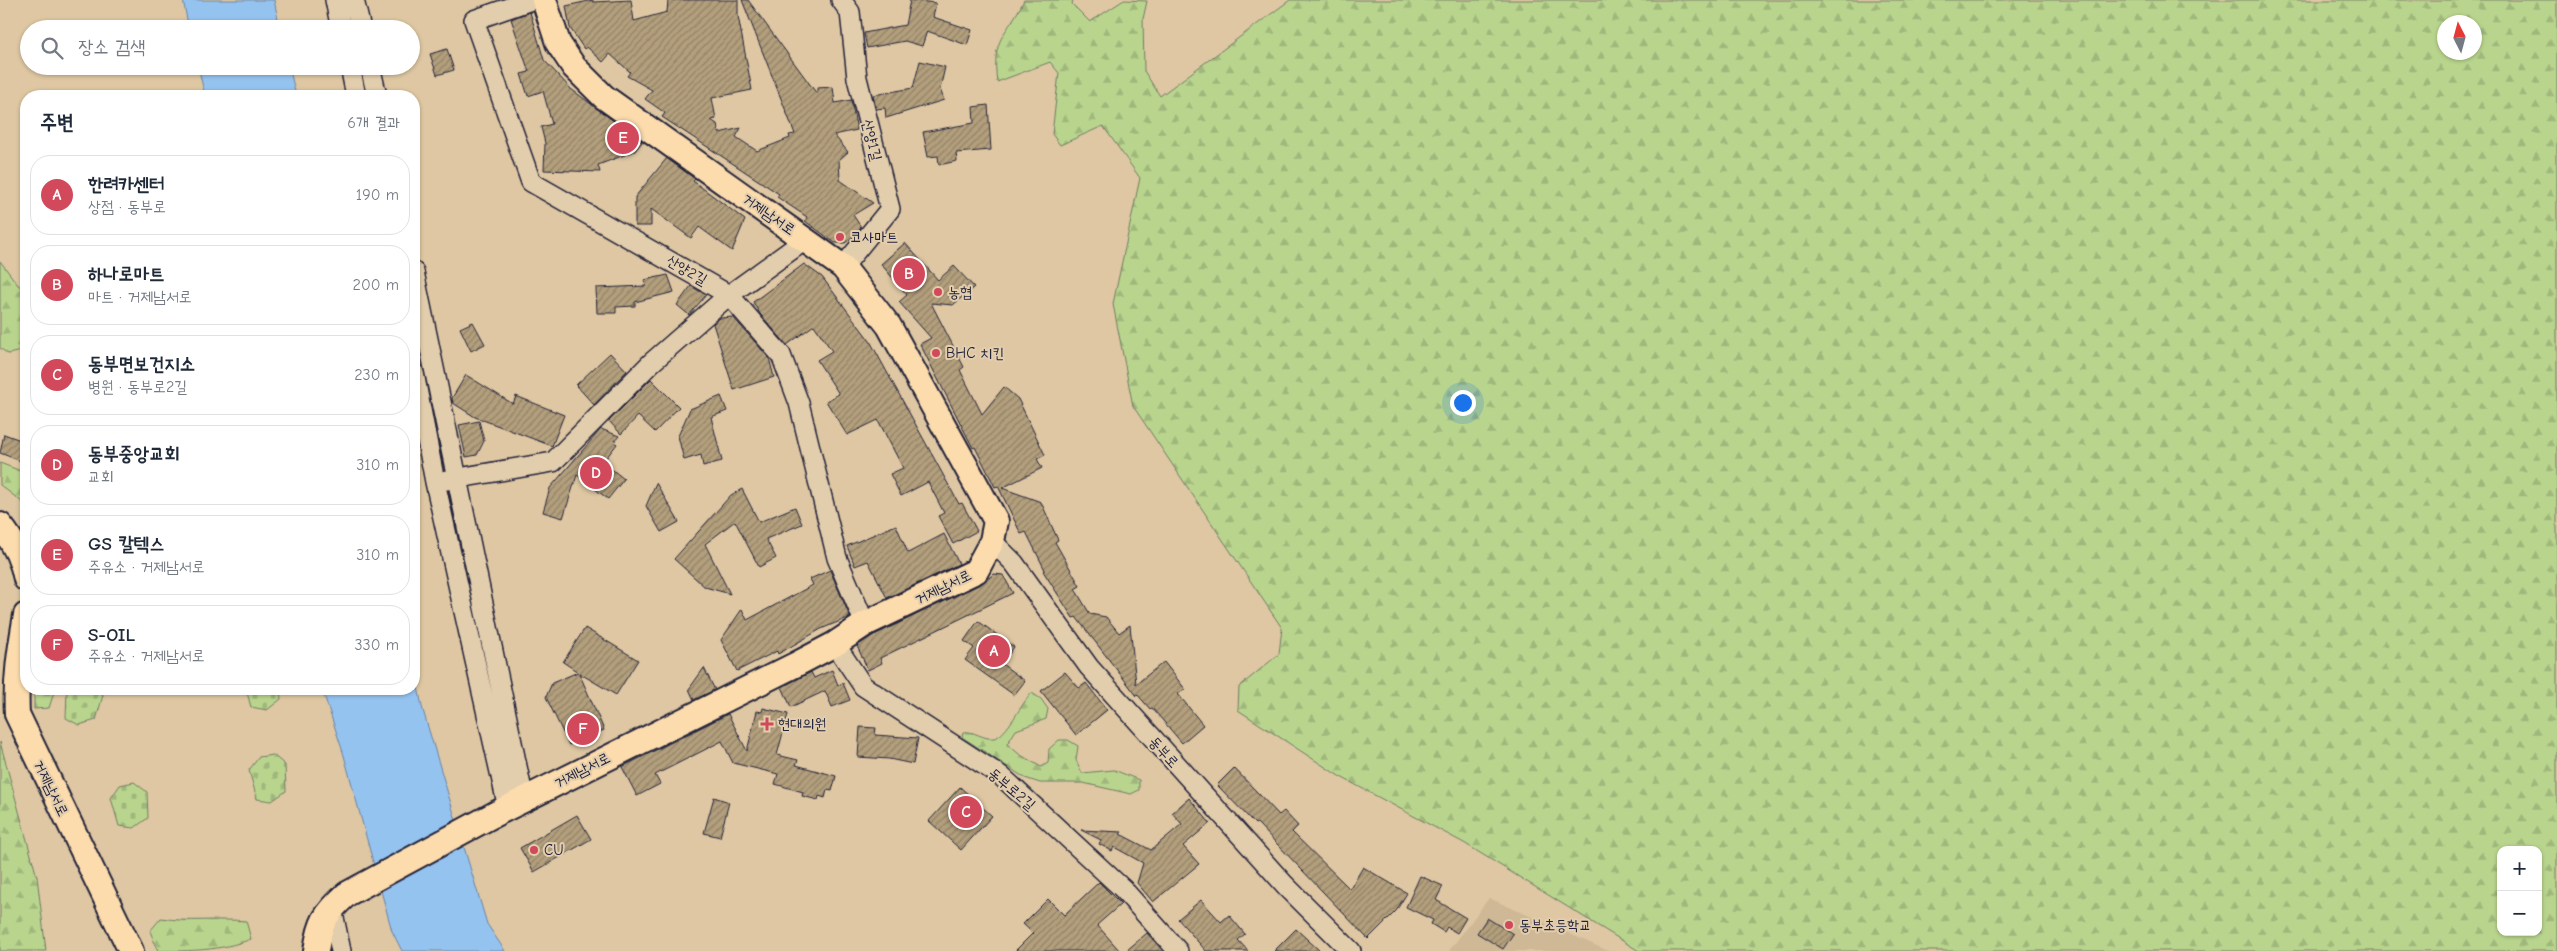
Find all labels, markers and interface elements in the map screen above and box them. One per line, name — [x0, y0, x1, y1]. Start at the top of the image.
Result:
north arrow — [2437, 15, 2482, 60]
search box — [20, 20, 420, 75]
icon: search — [38, 34, 66, 62]
text: 장소 검색 — [78, 36, 146, 58]
text: 주변 — [40, 110, 74, 134]
text: 6개 결과 — [347, 114, 400, 132]
street label: 산양1길 — [858, 117, 886, 163]
pin: E — [607, 119, 639, 157]
text: 한려카센터 — [88, 173, 164, 195]
text: A — [53, 186, 61, 204]
text: 190 m — [356, 186, 399, 204]
street label: 거제남서로 — [739, 189, 799, 239]
text: 상점 · 동부로 — [88, 198, 166, 216]
place label: 코사마트 — [850, 228, 898, 246]
marker: 코사마트 — [834, 231, 846, 243]
street label: 산양2길 — [663, 251, 711, 289]
pin: B — [893, 255, 925, 293]
text: 하나로마트 — [88, 263, 164, 285]
text: B — [52, 276, 62, 294]
text: 200 m — [353, 276, 399, 294]
place label: 농협 — [948, 283, 972, 301]
marker: 농협 — [932, 286, 944, 298]
text: 마트 · 거제남서로 — [88, 288, 192, 306]
place label: BHC 치킨 — [946, 344, 1005, 362]
marker: BHC 치킨 — [930, 347, 942, 359]
text: 동부면보건지소 — [88, 353, 195, 375]
text: C — [52, 366, 62, 384]
text: 230 m — [354, 366, 399, 384]
text: 병원 · 동부로2길 — [88, 378, 187, 396]
your location — [1450, 390, 1476, 416]
text: 동부중앙교회 — [88, 443, 180, 465]
pin: D — [580, 454, 612, 492]
text: D — [52, 456, 62, 474]
text: 310 m — [356, 456, 399, 474]
text: 교회 — [88, 468, 114, 486]
text: GS 칼텍스 — [88, 533, 164, 555]
text: E — [52, 546, 62, 564]
text: 310 m — [356, 546, 399, 564]
text: 주유소 · 거제남서로 — [88, 558, 205, 576]
street label: 거제남서로 — [912, 566, 974, 608]
text: S-OIL — [88, 624, 135, 646]
pin: A — [978, 632, 1010, 670]
text: F — [52, 636, 62, 654]
text: 330 m — [354, 636, 399, 654]
text: 주유소 · 거제남서로 — [88, 647, 205, 665]
pin: F — [567, 710, 599, 748]
place label: 현대의원 — [778, 715, 826, 733]
marker: 현대의원 — [760, 717, 774, 731]
street label: 동부로 — [1145, 733, 1183, 771]
street label: 거제남서로 — [551, 748, 613, 792]
street label: 거제남서로 — [30, 757, 72, 819]
street label: 동부로2길 — [985, 764, 1039, 814]
pin: C — [950, 793, 982, 831]
place label: CU — [544, 841, 564, 859]
marker: CU — [528, 844, 540, 856]
map controls — [2497, 846, 2542, 936]
button: + — [2497, 846, 2542, 891]
button: − — [2497, 891, 2542, 936]
place label: 동부초등학교 — [1519, 916, 1591, 934]
marker: 동부초등학교 — [1503, 919, 1515, 931]

